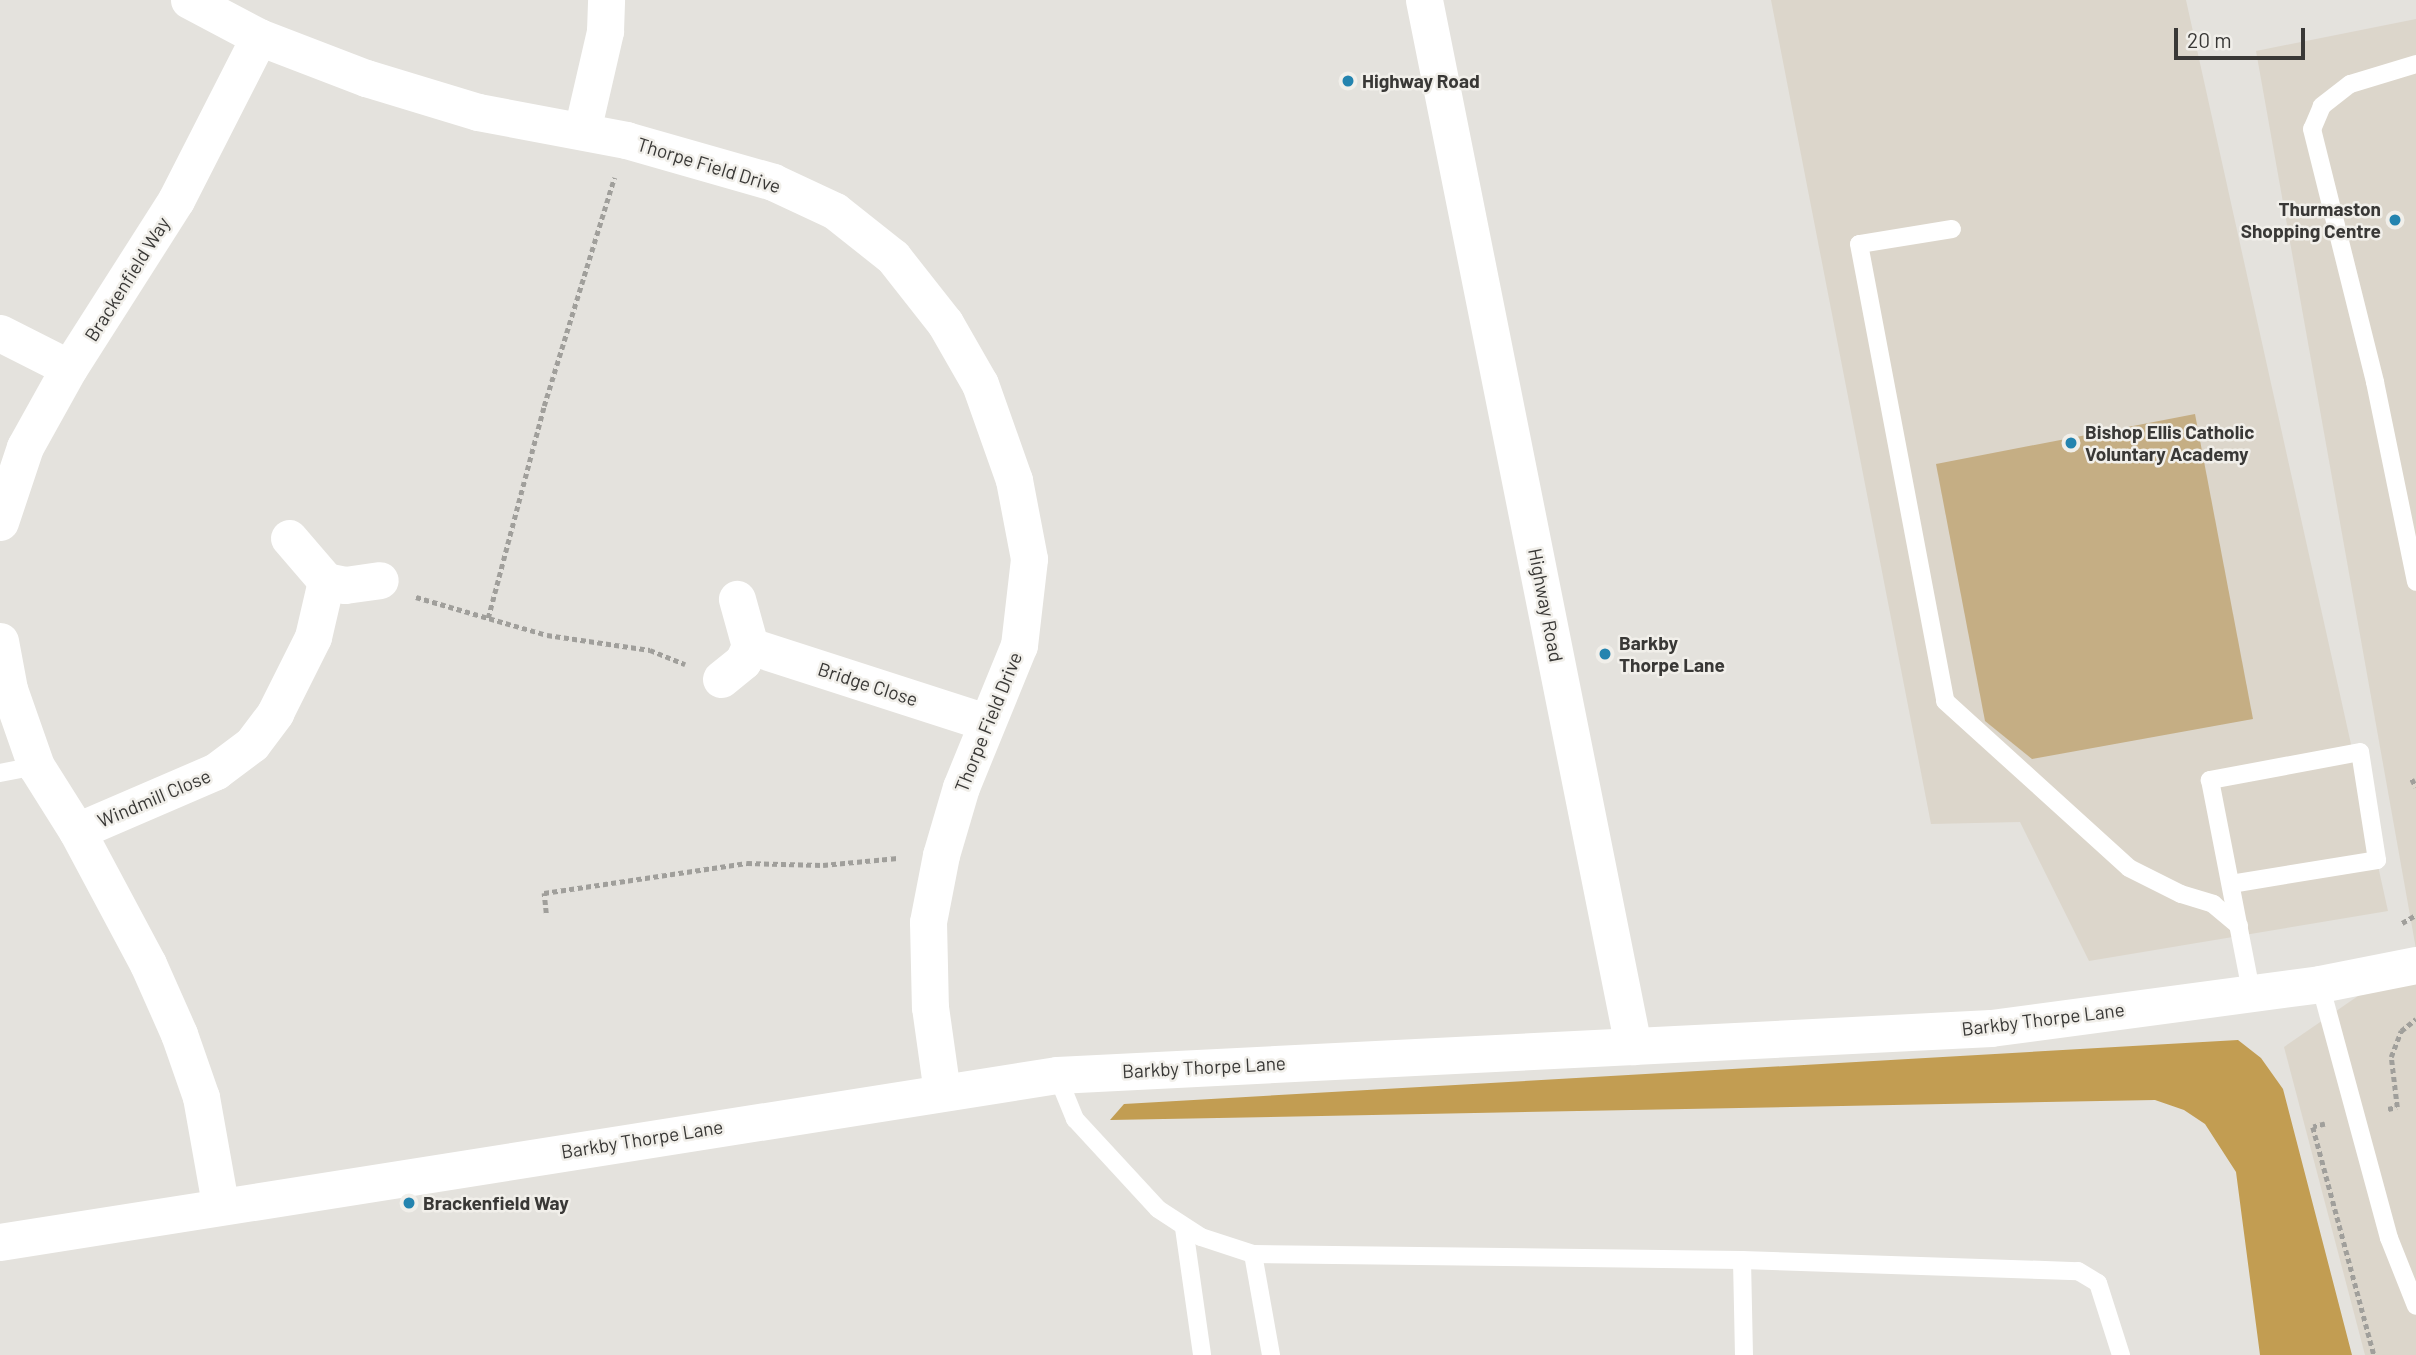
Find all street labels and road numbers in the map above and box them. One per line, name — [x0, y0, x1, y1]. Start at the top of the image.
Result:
street label: Thorpe Field Drive — [634, 132, 784, 198]
street label: Brackenfield Way — [80, 213, 174, 345]
street label: Highway Road — [1524, 546, 1568, 664]
street label: Thorpe Field Drive — [950, 649, 1026, 795]
street label: Bridge Close — [815, 657, 921, 711]
street label: Windmill Close — [94, 764, 214, 832]
street label: Barkby Thorpe Lane — [1960, 998, 2126, 1040]
street label: Barkby Thorpe Lane — [1122, 1051, 1286, 1083]
street label: Barkby Thorpe Lane — [559, 1115, 725, 1163]

